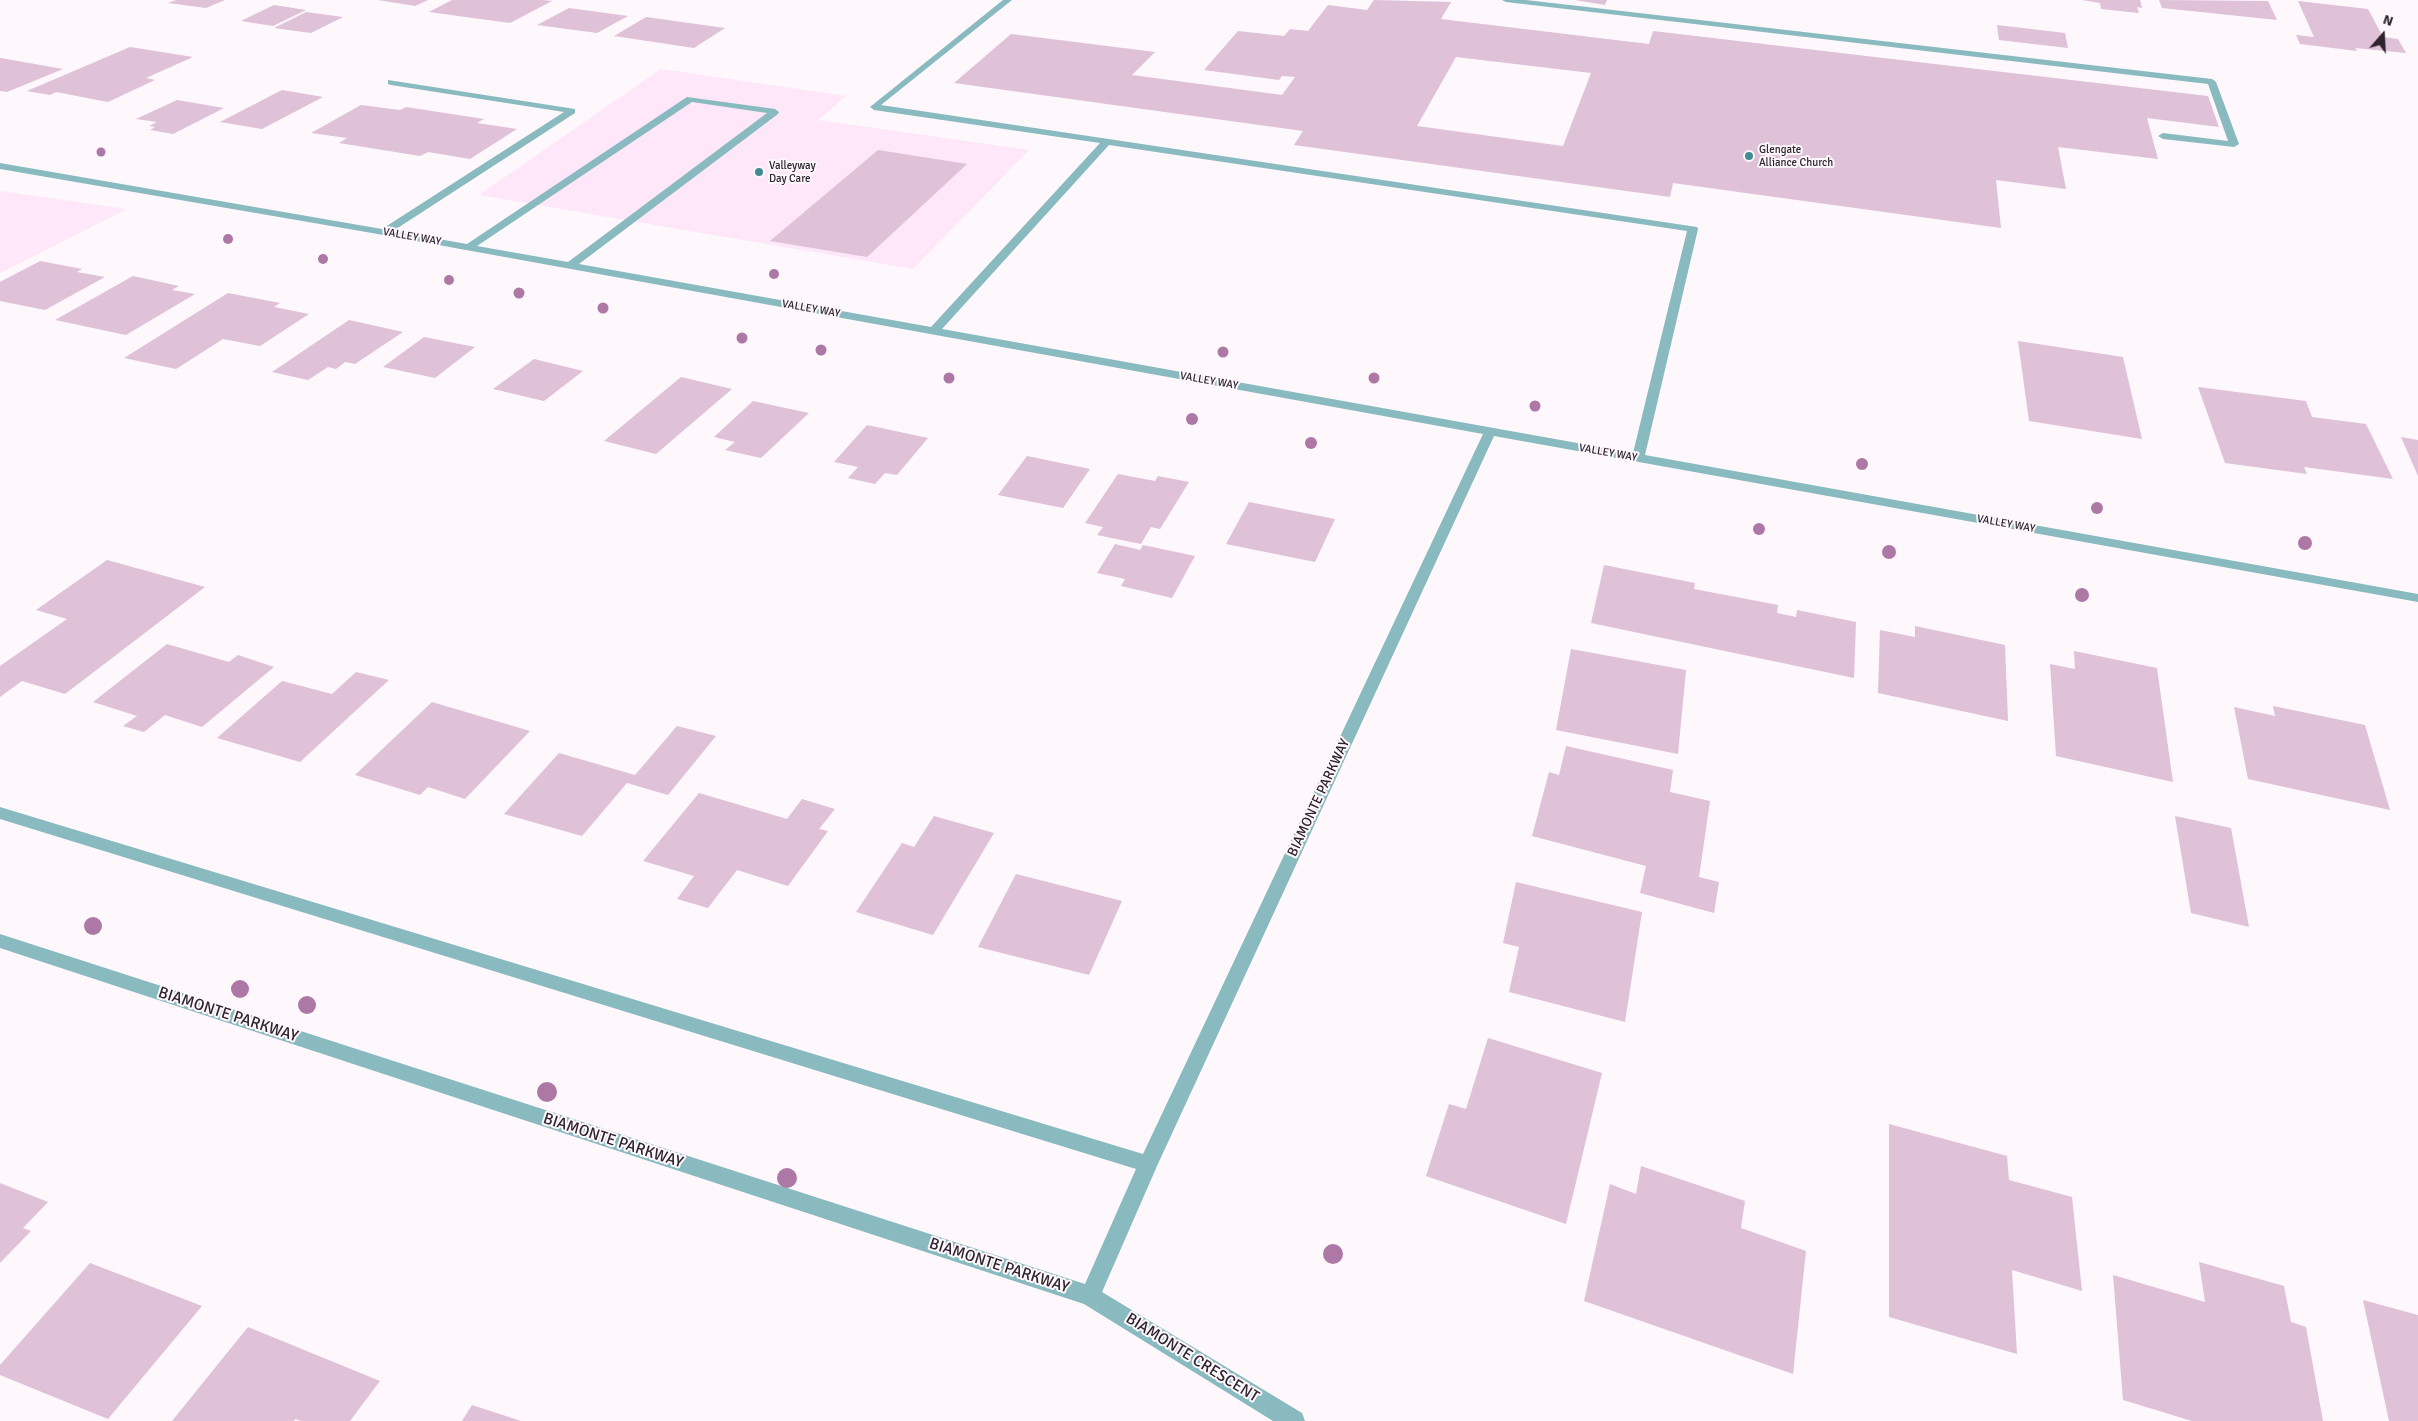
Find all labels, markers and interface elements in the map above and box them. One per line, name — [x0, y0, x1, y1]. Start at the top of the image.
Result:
north arrow — [2358, 10, 2408, 60]
text: N — [2381, 11, 2395, 30]
place label: Glengate Alliance Church — [1759, 143, 1833, 169]
marker: Glengate Alliance Church — [1743, 150, 1755, 162]
place label: Valleyway Day Care — [769, 159, 816, 185]
marker: Valleyway Day Care — [753, 166, 765, 178]
street label: VALLEY WAY — [382, 225, 442, 249]
street label: VALLEY WAY — [781, 297, 841, 321]
street label: VALLEY WAY — [1179, 369, 1239, 393]
street label: VALLEY WAY — [1578, 441, 1638, 465]
street label: VALLEY WAY — [1976, 512, 2036, 536]
street label: BIAMONTE PARKWAY — [1284, 737, 1354, 859]
street label: BIAMONTE PARKWAY — [156, 983, 300, 1047]
street label: BIAMONTE PARKWAY — [541, 1109, 685, 1173]
street label: BIAMONTE PARKWAY — [927, 1234, 1071, 1298]
street label: BIAMONTE CRESCENT — [1122, 1309, 1262, 1407]

